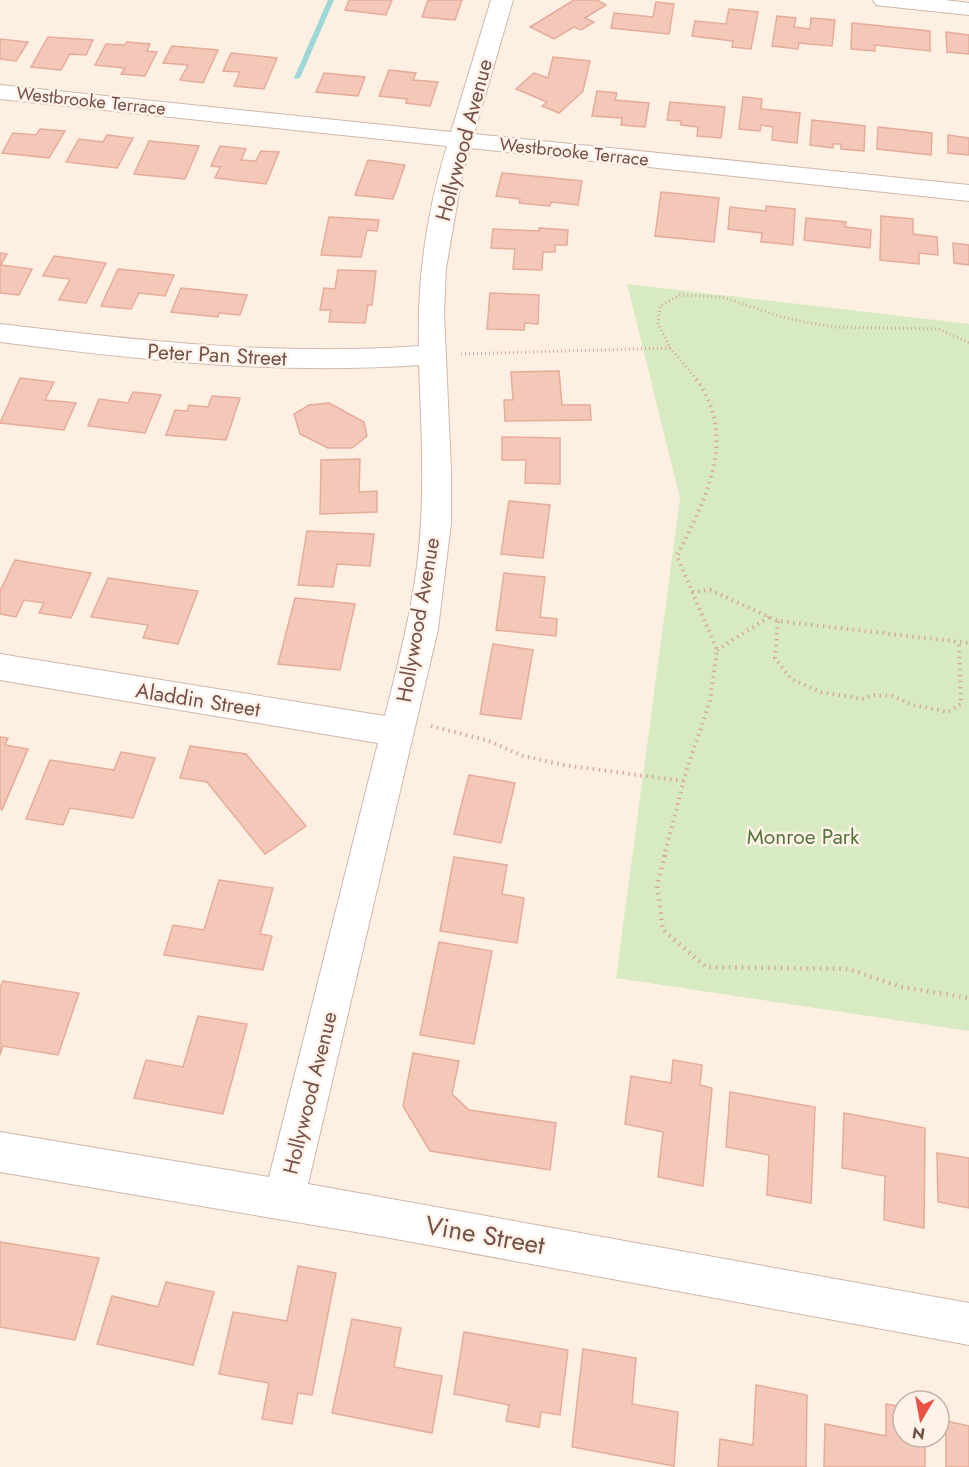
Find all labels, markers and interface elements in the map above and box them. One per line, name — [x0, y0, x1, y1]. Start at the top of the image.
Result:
street label: Hollywood Avenue — [428, 55, 500, 224]
street label: Westbrooke Terrace — [15, 80, 167, 122]
street label: Westbrooke Terrace — [498, 131, 650, 173]
street label: Peter Pan Street — [147, 336, 287, 374]
street label: Hollywood Avenue — [389, 535, 447, 705]
street label: Aladdin Street — [134, 675, 262, 725]
park label: Monroe Park — [747, 822, 860, 852]
street label: Hollywood Avenue — [275, 1008, 345, 1177]
street label: Vine Street — [422, 1206, 549, 1264]
north arrow — [891, 1389, 951, 1449]
text: N — [910, 1421, 927, 1446]

